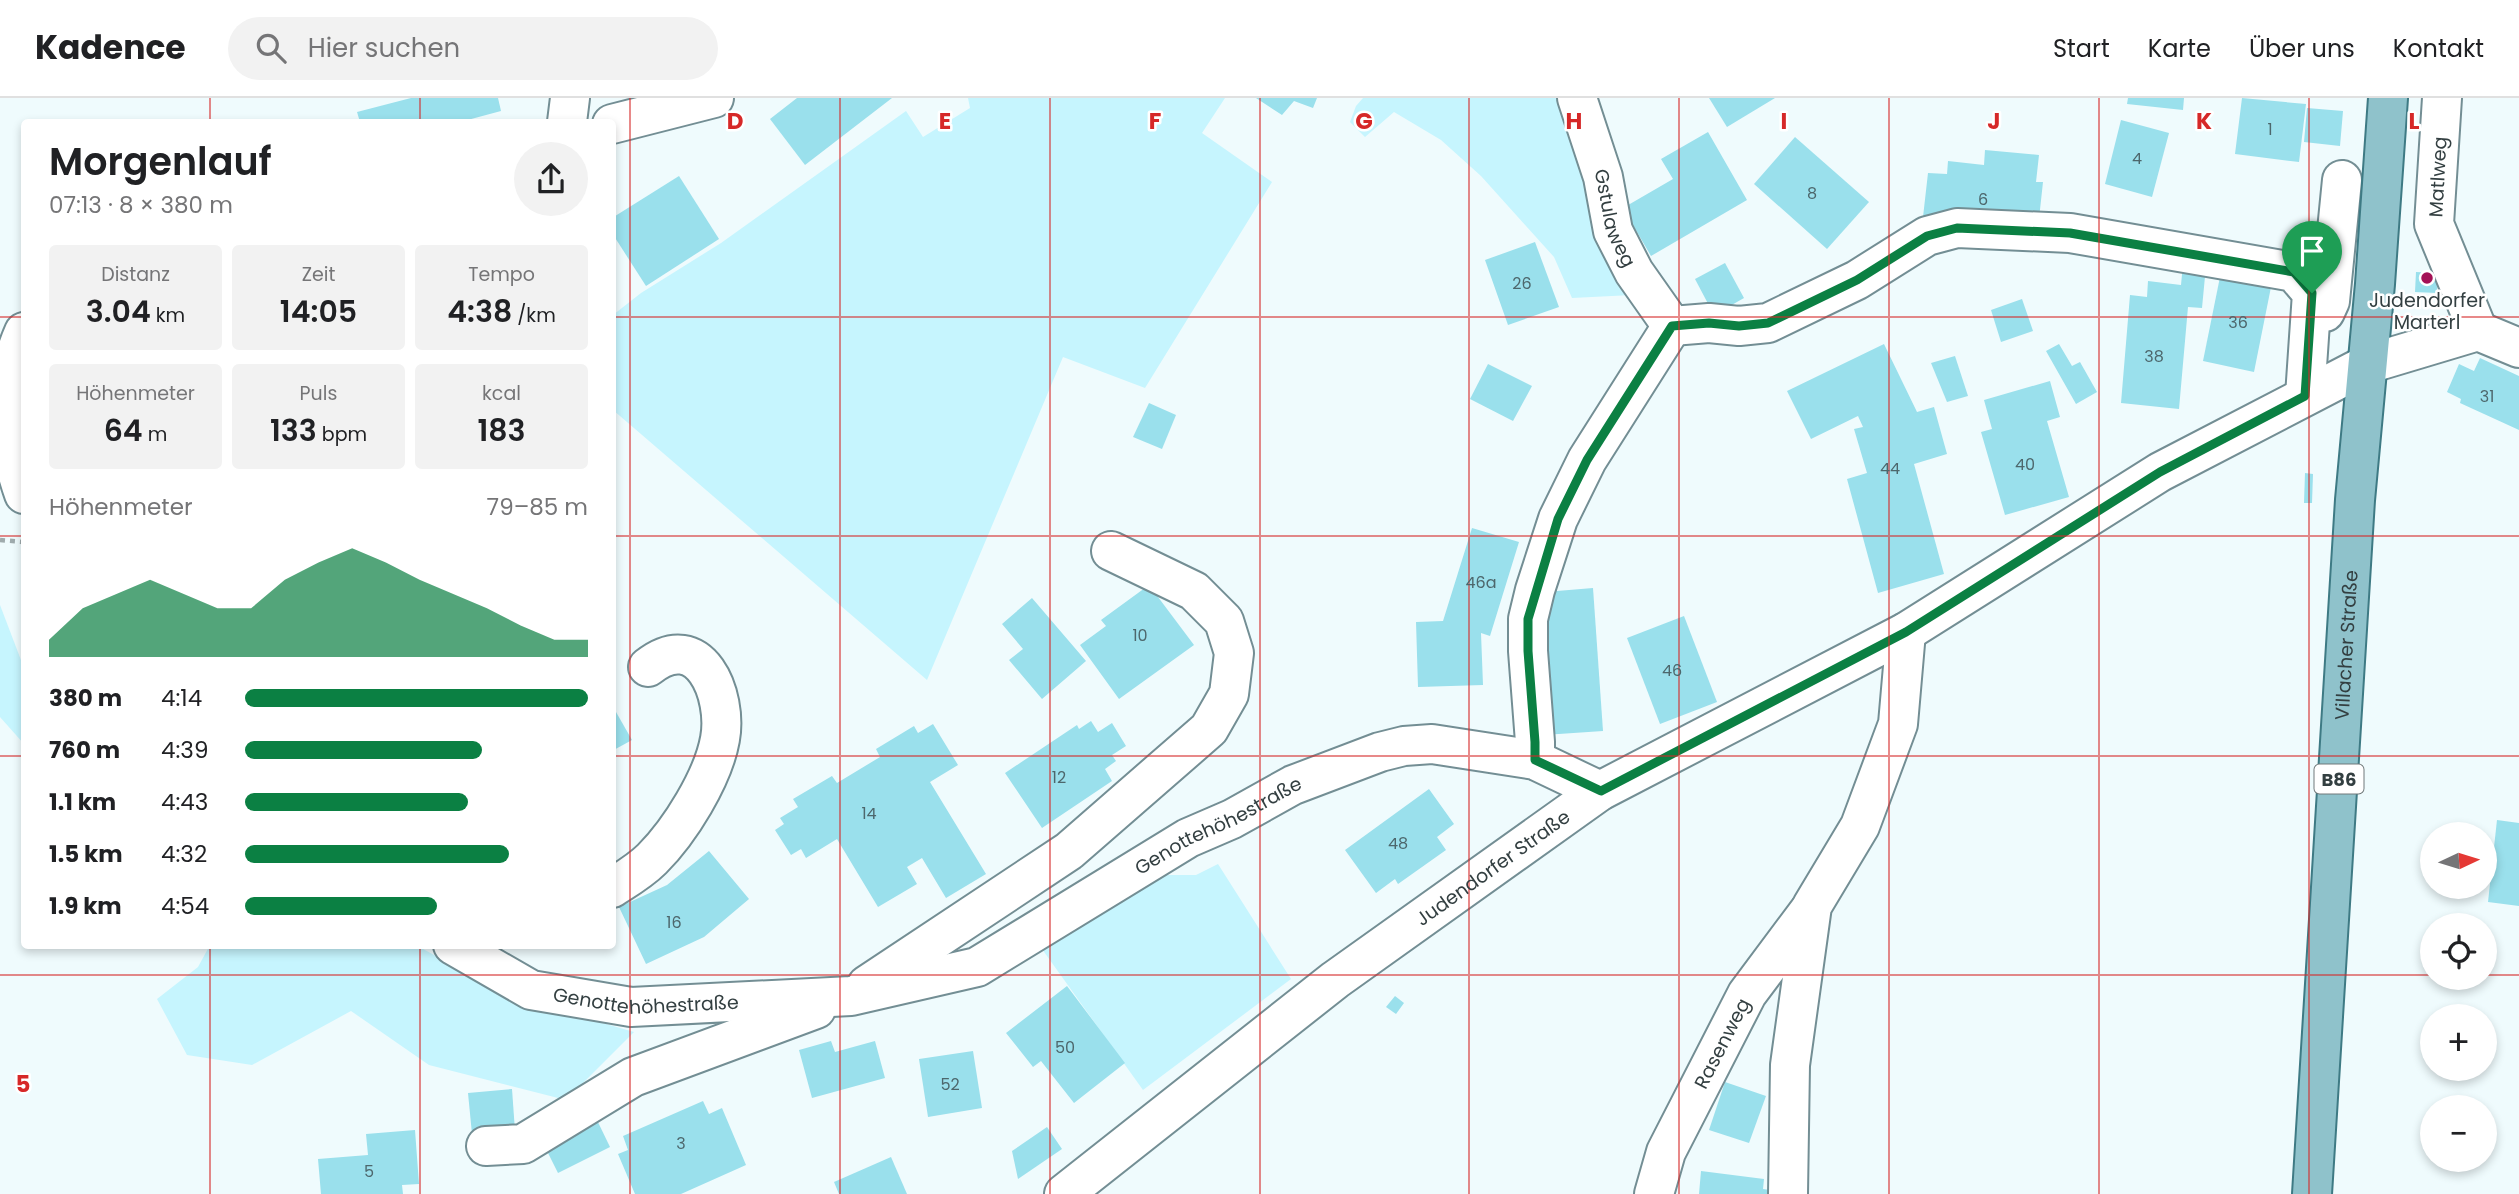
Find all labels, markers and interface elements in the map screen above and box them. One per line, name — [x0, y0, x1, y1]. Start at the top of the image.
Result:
search box — [228, 17, 718, 80]
text: Kadence — [35, 24, 186, 71]
icon: search — [252, 29, 290, 67]
text: Hier suchen — [308, 30, 460, 66]
text: Start — [2053, 32, 2110, 65]
text: Karte — [2148, 32, 2211, 65]
text: Über uns — [2249, 32, 2355, 65]
text: Kontakt — [2393, 32, 2484, 65]
text: D — [727, 105, 743, 137]
text: E — [939, 105, 951, 137]
text: F — [1149, 105, 1161, 137]
text: G — [1355, 105, 1373, 137]
text: H — [1566, 105, 1582, 137]
text: I — [1781, 105, 1787, 137]
text: J — [1987, 105, 2001, 137]
text: K — [2196, 105, 2212, 137]
text: L — [2409, 105, 2420, 137]
house number: 1 — [2267, 118, 2273, 141]
text: Morgenlauf — [49, 135, 272, 188]
street label: Matlweg — [2422, 136, 2454, 218]
button: share — [514, 142, 588, 216]
house number: 4 — [2132, 147, 2142, 170]
street label: Gstulaweg — [1588, 165, 1643, 272]
house number: 8 — [1807, 182, 1817, 205]
house number: 6 — [1978, 188, 1988, 211]
text: 07:13 · 8 × 380 m — [49, 189, 233, 221]
pin — [2282, 221, 2342, 293]
icon: arrive — [2293, 232, 2331, 270]
text: Distanz — [101, 261, 170, 288]
text: Zeit — [302, 261, 335, 288]
text: Tempo — [468, 261, 535, 288]
marker: Judendorfer Marterl — [2419, 270, 2435, 286]
house number: 26 — [1512, 272, 1532, 295]
place label: Judendorfer Marterl — [2369, 287, 2485, 336]
text: 3.04 — [86, 290, 151, 333]
text: 14:05 — [280, 290, 357, 333]
text: 4:38 — [447, 290, 512, 333]
text: km — [151, 302, 185, 329]
text: /km — [512, 302, 556, 329]
house number: 36 — [2228, 311, 2248, 334]
house number: 38 — [2144, 345, 2164, 368]
text: Höhenmeter — [76, 380, 195, 407]
text: Puls — [300, 380, 337, 407]
text: kcal — [482, 380, 521, 407]
house number: 31 — [2480, 385, 2494, 408]
text: 64 — [104, 409, 143, 452]
text: 133 — [270, 409, 317, 452]
text: 183 — [477, 409, 526, 452]
text: m — [143, 421, 167, 448]
text: bpm — [317, 421, 367, 448]
house number: 40 — [2015, 453, 2035, 476]
house number: 44 — [1880, 457, 1900, 480]
text: Höhenmeter — [49, 491, 193, 523]
text: 79–85 m — [487, 491, 588, 523]
street label: Villacher Straße — [2328, 569, 2364, 721]
house number: 46a — [1465, 571, 1497, 594]
house number: 10 — [1132, 624, 1148, 647]
house number: 46 — [1662, 659, 1682, 682]
text: 380 m — [49, 682, 122, 714]
text: 4:14 — [161, 682, 202, 714]
text: 760 m — [49, 734, 120, 766]
text: 4:39 — [161, 734, 208, 766]
road number: B86 — [2314, 764, 2364, 794]
house number: 12 — [1052, 766, 1066, 789]
street label: Genottehöhestraße — [1129, 770, 1305, 881]
text: 1.1 km — [49, 786, 116, 818]
text: 4:43 — [161, 786, 208, 818]
house number: 14 — [861, 802, 877, 825]
street label: Judendorfer Straße — [1410, 803, 1576, 932]
north arrow — [2420, 822, 2497, 900]
map controls — [2420, 822, 2497, 1172]
house number: 48 — [1388, 832, 1408, 855]
text: 1.5 km — [49, 838, 123, 870]
text: 4:32 — [161, 838, 207, 870]
text: 1.9 km — [49, 890, 122, 922]
text: 4:54 — [161, 890, 209, 922]
house number: 16 — [666, 911, 682, 934]
button: locate — [2420, 913, 2497, 990]
street label: Genottehöhestraße — [551, 981, 739, 1021]
street label: Rasenweg — [1687, 993, 1756, 1093]
button: + — [2420, 1004, 2497, 1081]
house number: 50 — [1055, 1036, 1075, 1059]
text: 5 — [16, 1068, 30, 1100]
house number: 52 — [940, 1073, 960, 1096]
button: − — [2420, 1095, 2497, 1172]
house number: 3 — [676, 1132, 686, 1155]
house number: 5 — [364, 1160, 374, 1183]

